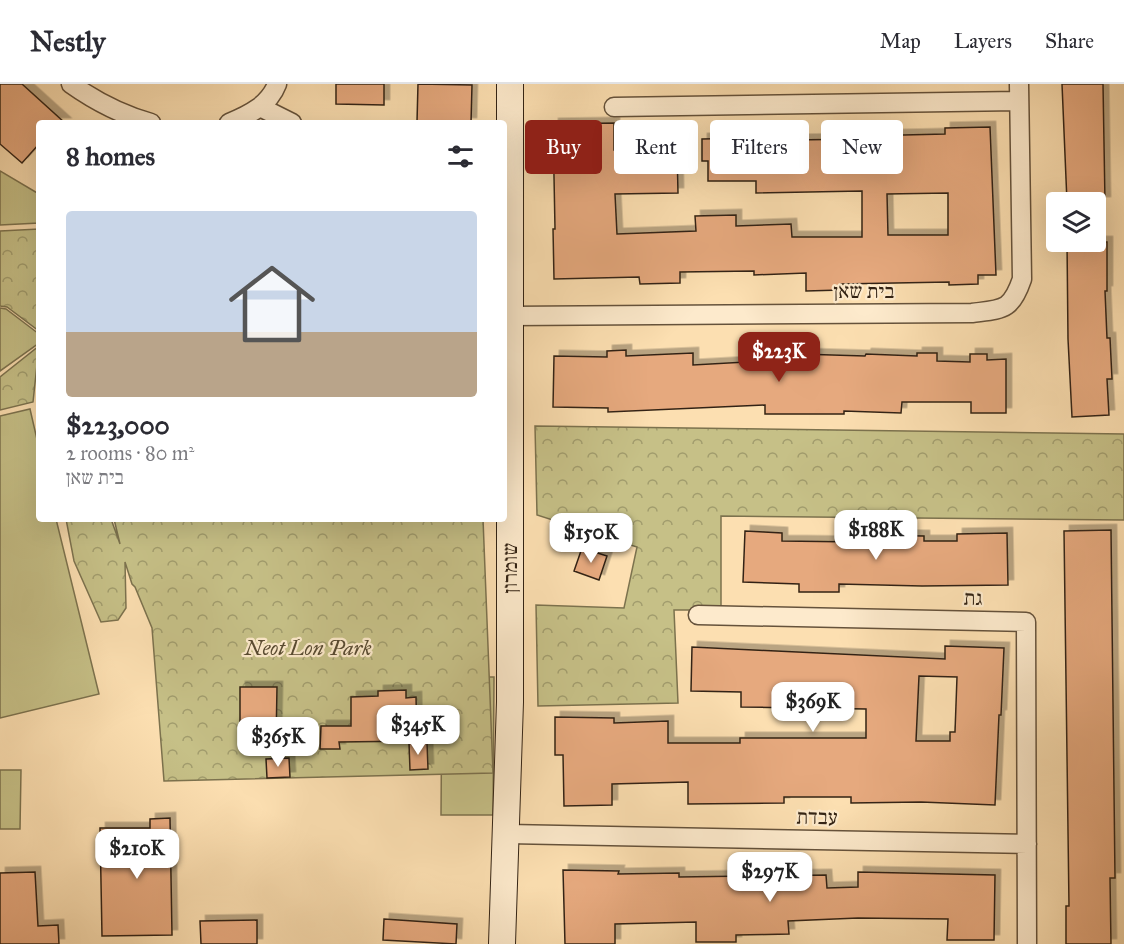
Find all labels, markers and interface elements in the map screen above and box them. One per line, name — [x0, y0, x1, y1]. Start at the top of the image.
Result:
text: Nestly — [30, 24, 105, 59]
text: Map — [880, 28, 921, 54]
text: Layers — [954, 28, 1012, 54]
text: Share — [1045, 28, 1094, 54]
chip: Buy — [525, 120, 602, 174]
chip: Rent — [614, 120, 698, 174]
chip: Filters — [710, 120, 809, 174]
chip: New — [821, 120, 903, 174]
text: 8 homes — [66, 140, 155, 172]
icon: filters — [444, 140, 477, 173]
map controls — [1046, 192, 1106, 252]
button: layers — [1046, 192, 1106, 252]
icon: home — [218, 250, 326, 358]
street label: בית שאן — [834, 278, 894, 304]
pin: $223K — [737, 332, 821, 383]
text: $223K — [752, 339, 806, 363]
text: $223,000 — [66, 409, 170, 441]
text: 2 rooms · 80 m² — [66, 441, 194, 465]
text: בית שאן — [66, 465, 124, 489]
pin: $188K — [834, 510, 918, 561]
pin: $150K — [549, 513, 633, 564]
text: $188K — [848, 517, 904, 541]
text: $150K — [564, 520, 618, 544]
street label: שומרון — [497, 543, 523, 593]
street label: גת — [963, 585, 983, 611]
park label: Neot Lon Park — [243, 635, 372, 661]
pin: $369K — [771, 682, 855, 733]
text: $369K — [785, 689, 841, 713]
pin: $345K — [376, 705, 460, 756]
text: $345K — [391, 712, 445, 736]
pin: $365K — [236, 717, 320, 768]
text: $365K — [251, 724, 305, 748]
street label: עבדת — [796, 804, 838, 830]
pin: $210K — [95, 829, 179, 880]
text: $210K — [109, 836, 165, 860]
pin: $297K — [728, 852, 812, 903]
text: $297K — [741, 859, 799, 883]

